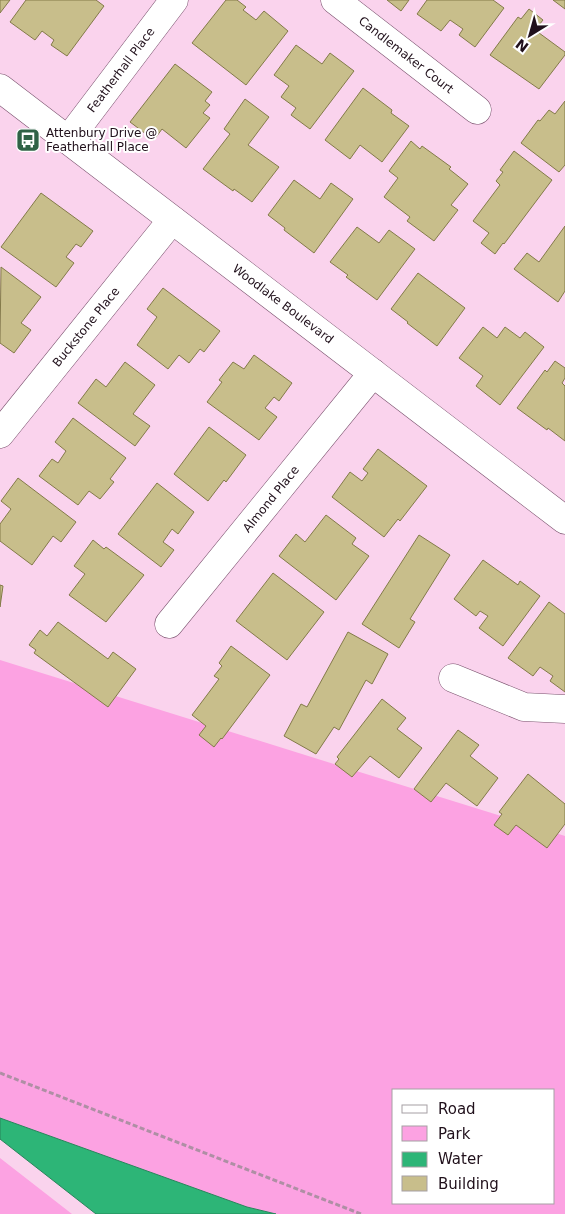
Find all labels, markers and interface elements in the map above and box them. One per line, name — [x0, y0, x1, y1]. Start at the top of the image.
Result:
north arrow — [505, 10, 555, 60]
street label: Candlemaker Court — [356, 14, 456, 97]
street label: Featherhall Place — [84, 25, 158, 115]
text: N — [513, 35, 532, 55]
place label: Attenbury Drive @ Featherhall Place — [46, 126, 157, 154]
bus stop icon: Attenbury Drive @ Featherhall Place — [15, 127, 41, 153]
street label: Woodlake Boulevard — [230, 262, 336, 346]
street label: Buckstone Place — [50, 284, 122, 370]
street label: Almond Place — [240, 463, 302, 535]
legend — [392, 1089, 555, 1204]
text: Road — [438, 1100, 476, 1118]
text: Park — [438, 1125, 471, 1143]
text: Water — [438, 1150, 483, 1168]
text: Building — [438, 1175, 499, 1193]

